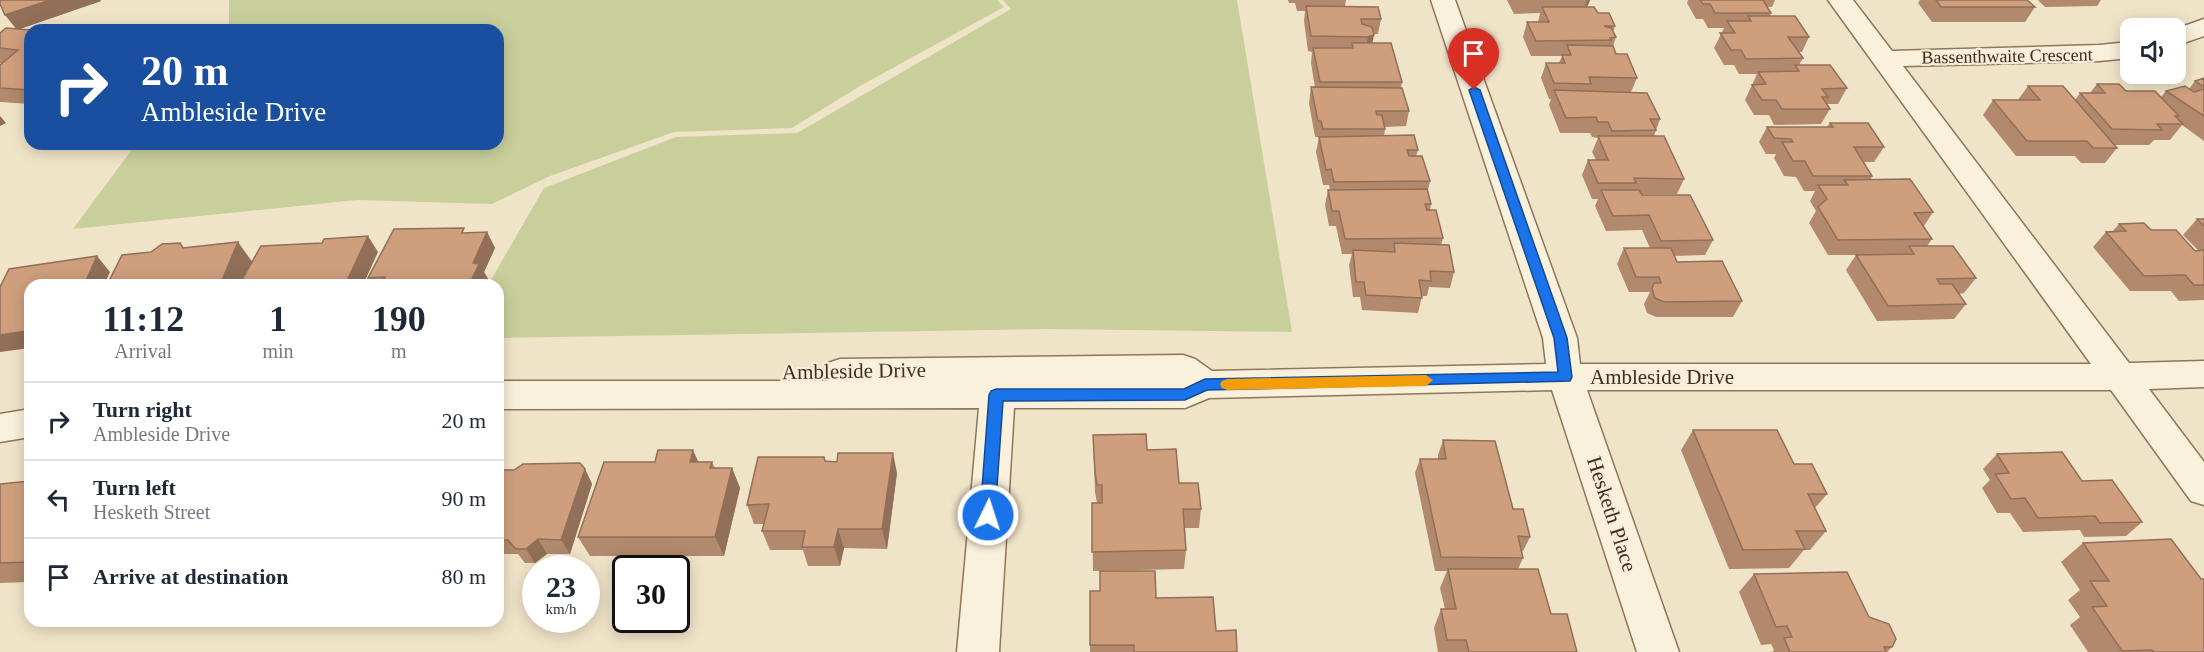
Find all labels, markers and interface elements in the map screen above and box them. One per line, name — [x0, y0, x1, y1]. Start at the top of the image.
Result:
map controls — [2120, 18, 2186, 84]
button: sound — [2120, 18, 2186, 84]
pin — [1448, 28, 1499, 90]
icon: arrive — [1457, 37, 1490, 70]
street label: Bassenthwaite Crescent — [1921, 45, 2093, 67]
icon: right — [42, 48, 120, 126]
text: 20 m — [141, 48, 229, 94]
text: Ambleside Drive — [141, 97, 326, 127]
text: 11:12 — [102, 299, 184, 339]
text: 1 — [269, 299, 287, 339]
text: 190 — [372, 299, 426, 339]
text: Arrival — [114, 340, 172, 362]
text: min — [262, 340, 294, 362]
text: m — [391, 340, 407, 362]
street label: Ambleside Drive — [782, 358, 926, 384]
street label: Ambleside Drive — [1590, 365, 1734, 389]
text: Turn right — [93, 397, 192, 422]
icon: right — [42, 405, 75, 438]
text: 20 m — [441, 408, 486, 433]
text: Ambleside Drive — [93, 423, 230, 445]
street label: Hesketh Place — [1582, 453, 1642, 575]
text: Turn left — [93, 475, 176, 500]
icon: left — [42, 483, 75, 516]
position arrow — [956, 483, 1020, 547]
text: 90 m — [441, 486, 486, 511]
text: Hesketh Street — [93, 501, 210, 523]
speed limit sign: 30 — [612, 555, 690, 633]
icon: arrive — [42, 561, 75, 594]
text: Arrive at destination — [93, 564, 289, 589]
text: 80 m — [441, 564, 486, 589]
text: 23 — [546, 570, 576, 603]
text: km/h — [546, 601, 576, 617]

